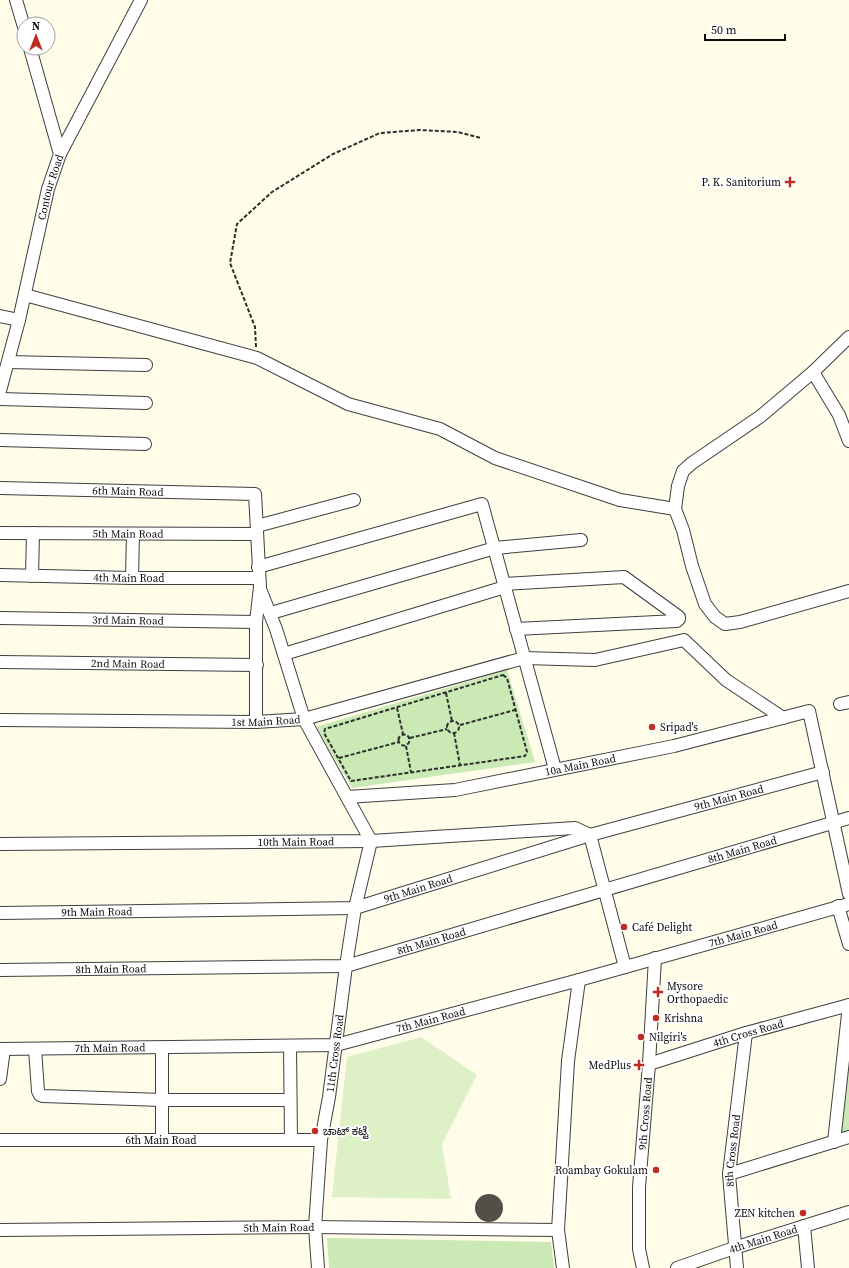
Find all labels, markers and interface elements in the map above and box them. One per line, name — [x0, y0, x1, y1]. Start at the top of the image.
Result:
north arrow — [16, 16, 56, 56]
scale bar — [705, 16, 785, 42]
text: N — [32, 19, 40, 34]
text: 50 m — [711, 22, 737, 38]
street label: Contour Road — [34, 152, 68, 222]
place label: P. K. Sanitorium — [702, 175, 781, 190]
marker: P. K. Sanitorium — [784, 176, 796, 188]
street label: 6th Main Road — [92, 483, 164, 500]
street label: 5th Main Road — [92, 526, 164, 542]
street label: 4th Main Road — [93, 570, 165, 586]
street label: 3rd Main Road — [92, 612, 165, 629]
street label: 2nd Main Road — [91, 656, 166, 672]
street label: 1st Main Road — [231, 712, 302, 730]
place label: Sripad's — [660, 720, 698, 735]
marker: Sripad's — [647, 722, 657, 732]
street label: 10a Main Road — [544, 751, 618, 780]
street label: 9th Main Road — [693, 781, 766, 814]
street label: 8th Main Road — [706, 832, 779, 867]
street label: 10th Main Road — [258, 834, 335, 850]
street label: 9th Main Road — [382, 871, 455, 907]
street label: 9th Main Road — [61, 904, 133, 920]
street label: 7th Main Road — [707, 917, 780, 951]
place label: Café Delight — [632, 920, 692, 935]
marker: Café Delight — [619, 922, 629, 932]
street label: 8th Main Road — [395, 924, 468, 959]
street label: 8th Main Road — [75, 961, 147, 977]
place label: Mysore Orthopaedic — [667, 979, 729, 1007]
marker: Mysore Orthopaedic — [652, 986, 664, 998]
street label: 7th Main Road — [395, 1004, 468, 1037]
place label: Krishna — [664, 1011, 703, 1026]
street label: 11th Cross Road — [323, 1013, 348, 1093]
marker: Krishna — [651, 1013, 661, 1023]
street label: 4th Cross Road — [711, 1016, 786, 1051]
place label: Nilgiri's — [649, 1030, 687, 1045]
marker: Nilgiri's — [636, 1032, 646, 1042]
street label: 7th Main Road — [74, 1040, 146, 1056]
place label: MedPlus — [589, 1058, 631, 1073]
marker: MedPlus — [634, 1060, 644, 1070]
street label: 9th Cross Road — [635, 1076, 656, 1151]
street label: 8th Cross Road — [722, 1113, 744, 1187]
place label: ಚಾಟ್ ಕಟ್ಟೆ — [323, 1124, 369, 1140]
marker: ಚಾಟ್ ಕಟ್ಟೆ — [310, 1126, 320, 1136]
street label: 6th Main Road — [125, 1133, 197, 1148]
place label: Roambay Gokulam — [555, 1163, 648, 1178]
marker: Roambay Gokulam — [651, 1165, 661, 1175]
place label: ZEN kitchen — [735, 1206, 795, 1221]
marker: ZEN kitchen — [798, 1208, 808, 1218]
street label: 5th Main Road — [243, 1220, 315, 1236]
street label: 4th Main Road — [727, 1221, 800, 1257]

